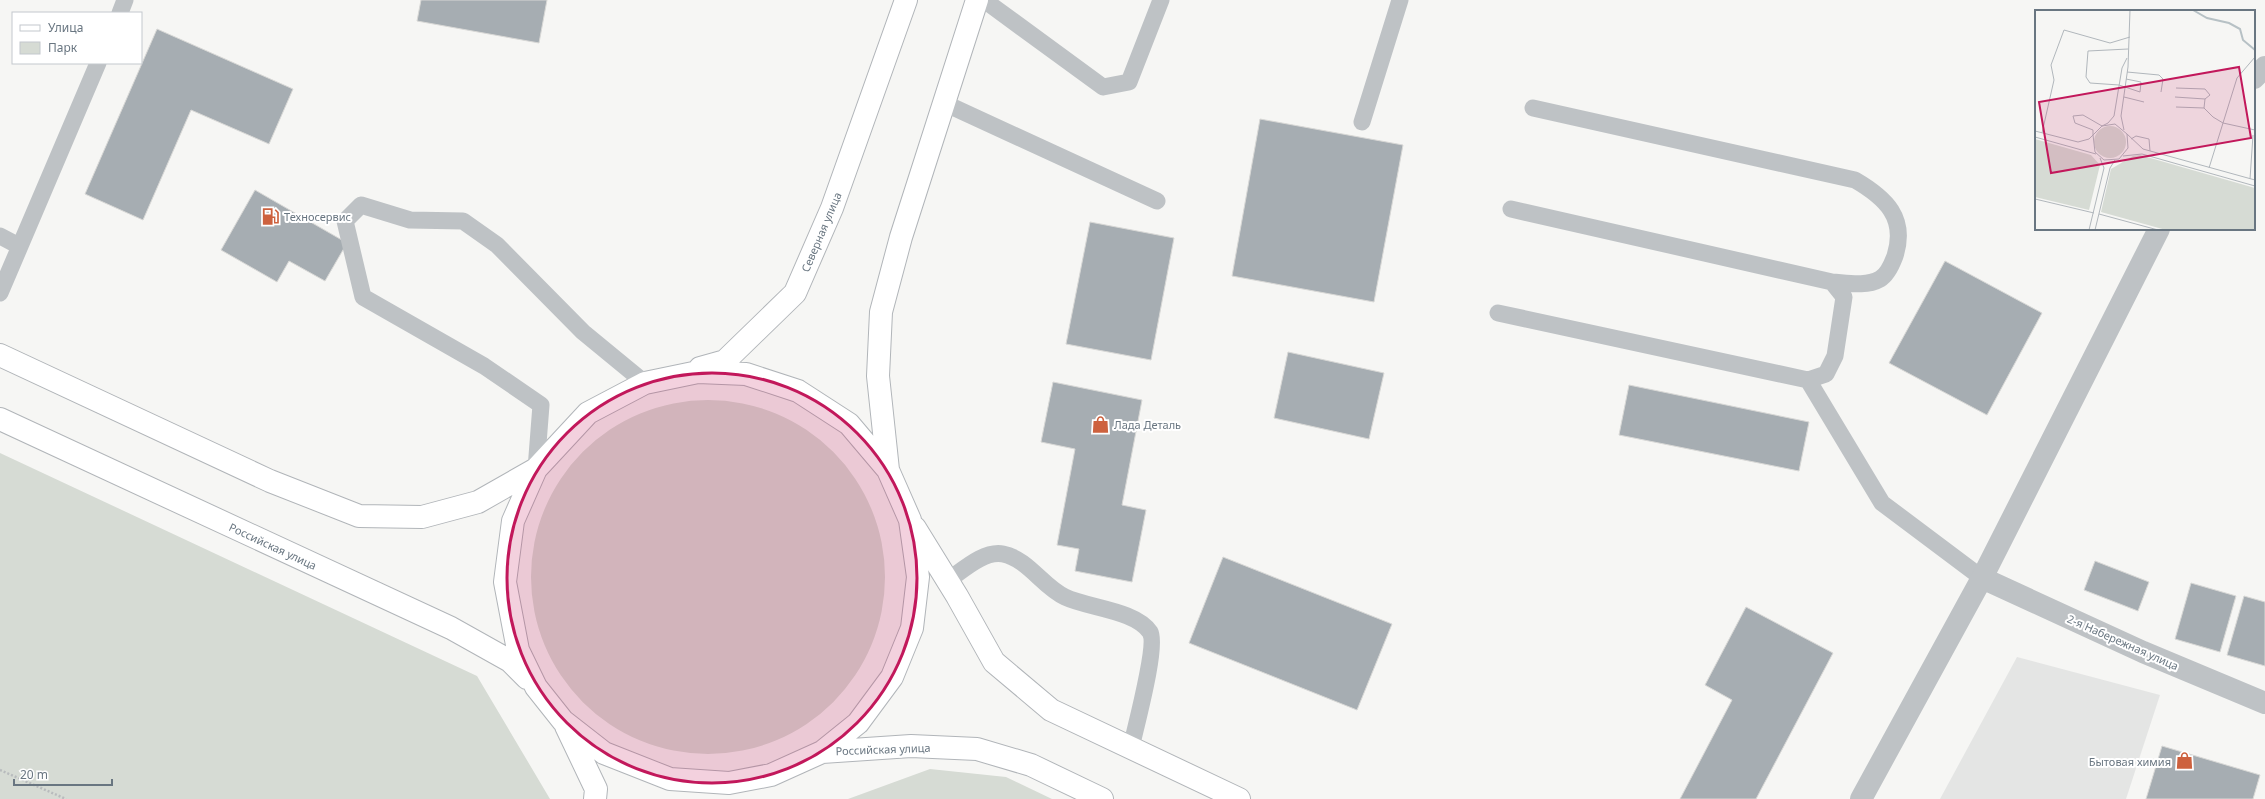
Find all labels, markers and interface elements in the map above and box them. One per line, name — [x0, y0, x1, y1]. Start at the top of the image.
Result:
inset map — [2035, 10, 2255, 230]
legend — [12, 12, 142, 64]
text: Улица — [48, 19, 83, 36]
text: Парк — [48, 39, 78, 56]
street label: Северная улица — [797, 190, 845, 274]
fuel station icon: Техносервис — [261, 206, 281, 226]
place label: Техносервис — [284, 209, 351, 224]
shop icon: Лада Деталь — [1091, 414, 1111, 434]
place label: Лада Деталь — [1114, 417, 1181, 432]
street label: Российская улица — [227, 519, 319, 573]
street label: 2-я Набережная улица — [2065, 611, 2181, 673]
street label: Российская улица — [835, 740, 931, 758]
shop icon: Бытовая химия — [2174, 751, 2194, 771]
place label: Бытовая химия — [2089, 754, 2171, 769]
scale bar — [14, 761, 112, 787]
text: 20 m — [20, 766, 48, 783]

